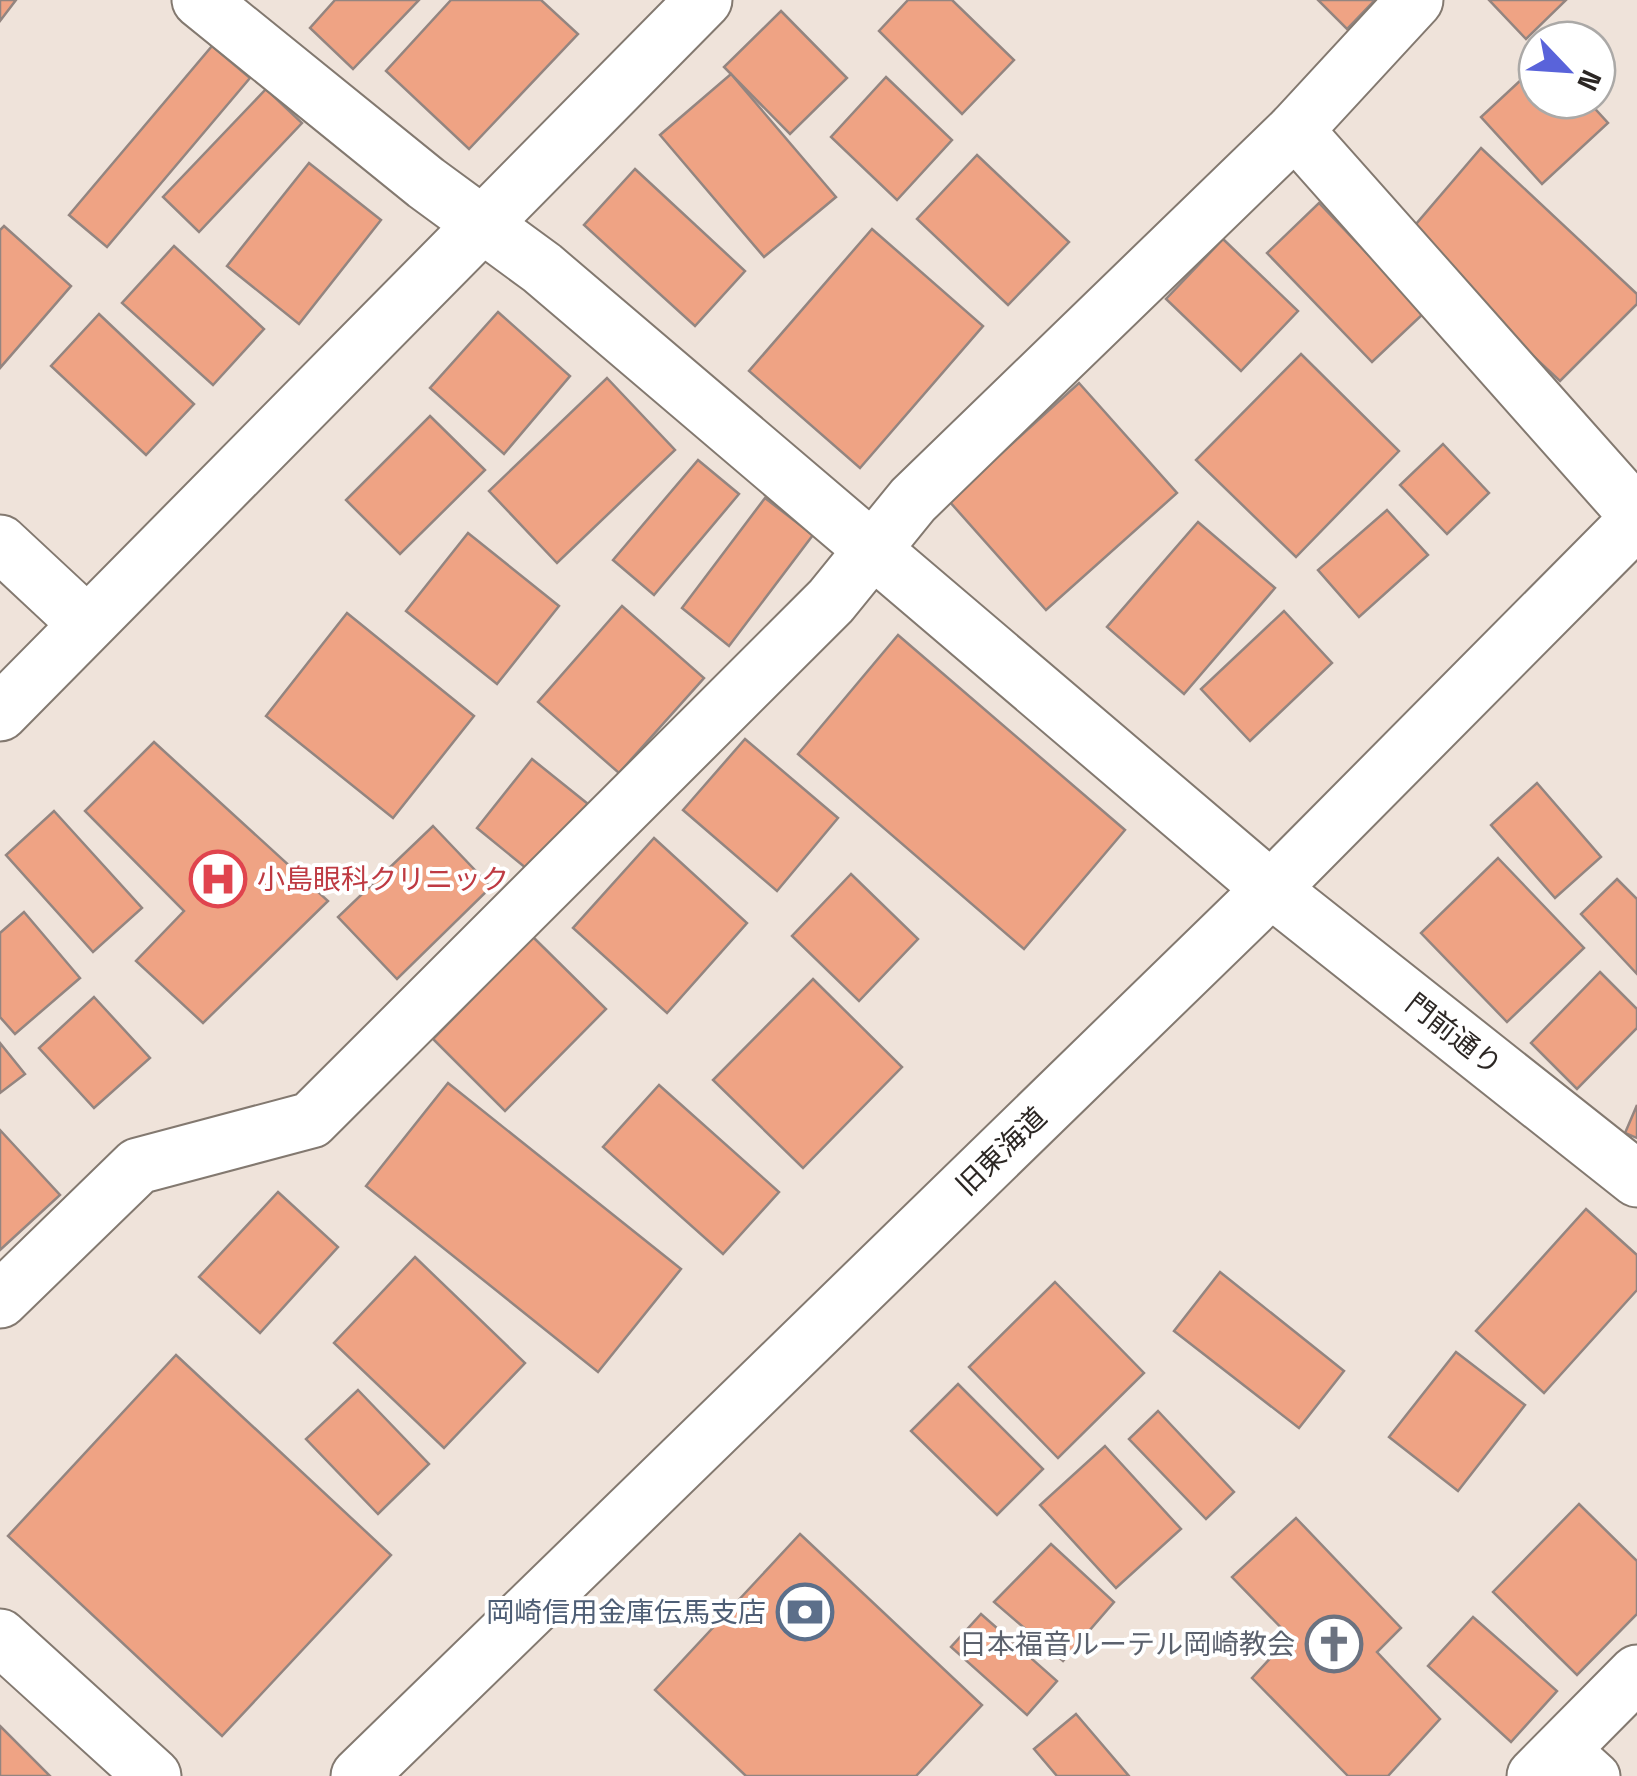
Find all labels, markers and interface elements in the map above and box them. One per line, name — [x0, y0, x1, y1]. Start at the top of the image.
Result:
north arrow — [1517, 20, 1617, 120]
text: N — [1569, 64, 1610, 97]
hospital icon: 小島眼科クリニック — [188, 849, 248, 909]
place label: 小島眼科クリニック — [257, 861, 509, 897]
street label: 門前通り — [1399, 985, 1509, 1083]
street label: 旧東海道 — [948, 1099, 1054, 1203]
bank icon: 岡崎信用金庫伝馬支店 — [775, 1582, 835, 1642]
place label: 岡崎信用金庫伝馬支店 — [486, 1594, 766, 1630]
church icon: 日本福音ルーテル岡崎教会 — [1304, 1614, 1364, 1674]
place label: 日本福音ルーテル岡崎教会 — [959, 1626, 1295, 1662]

